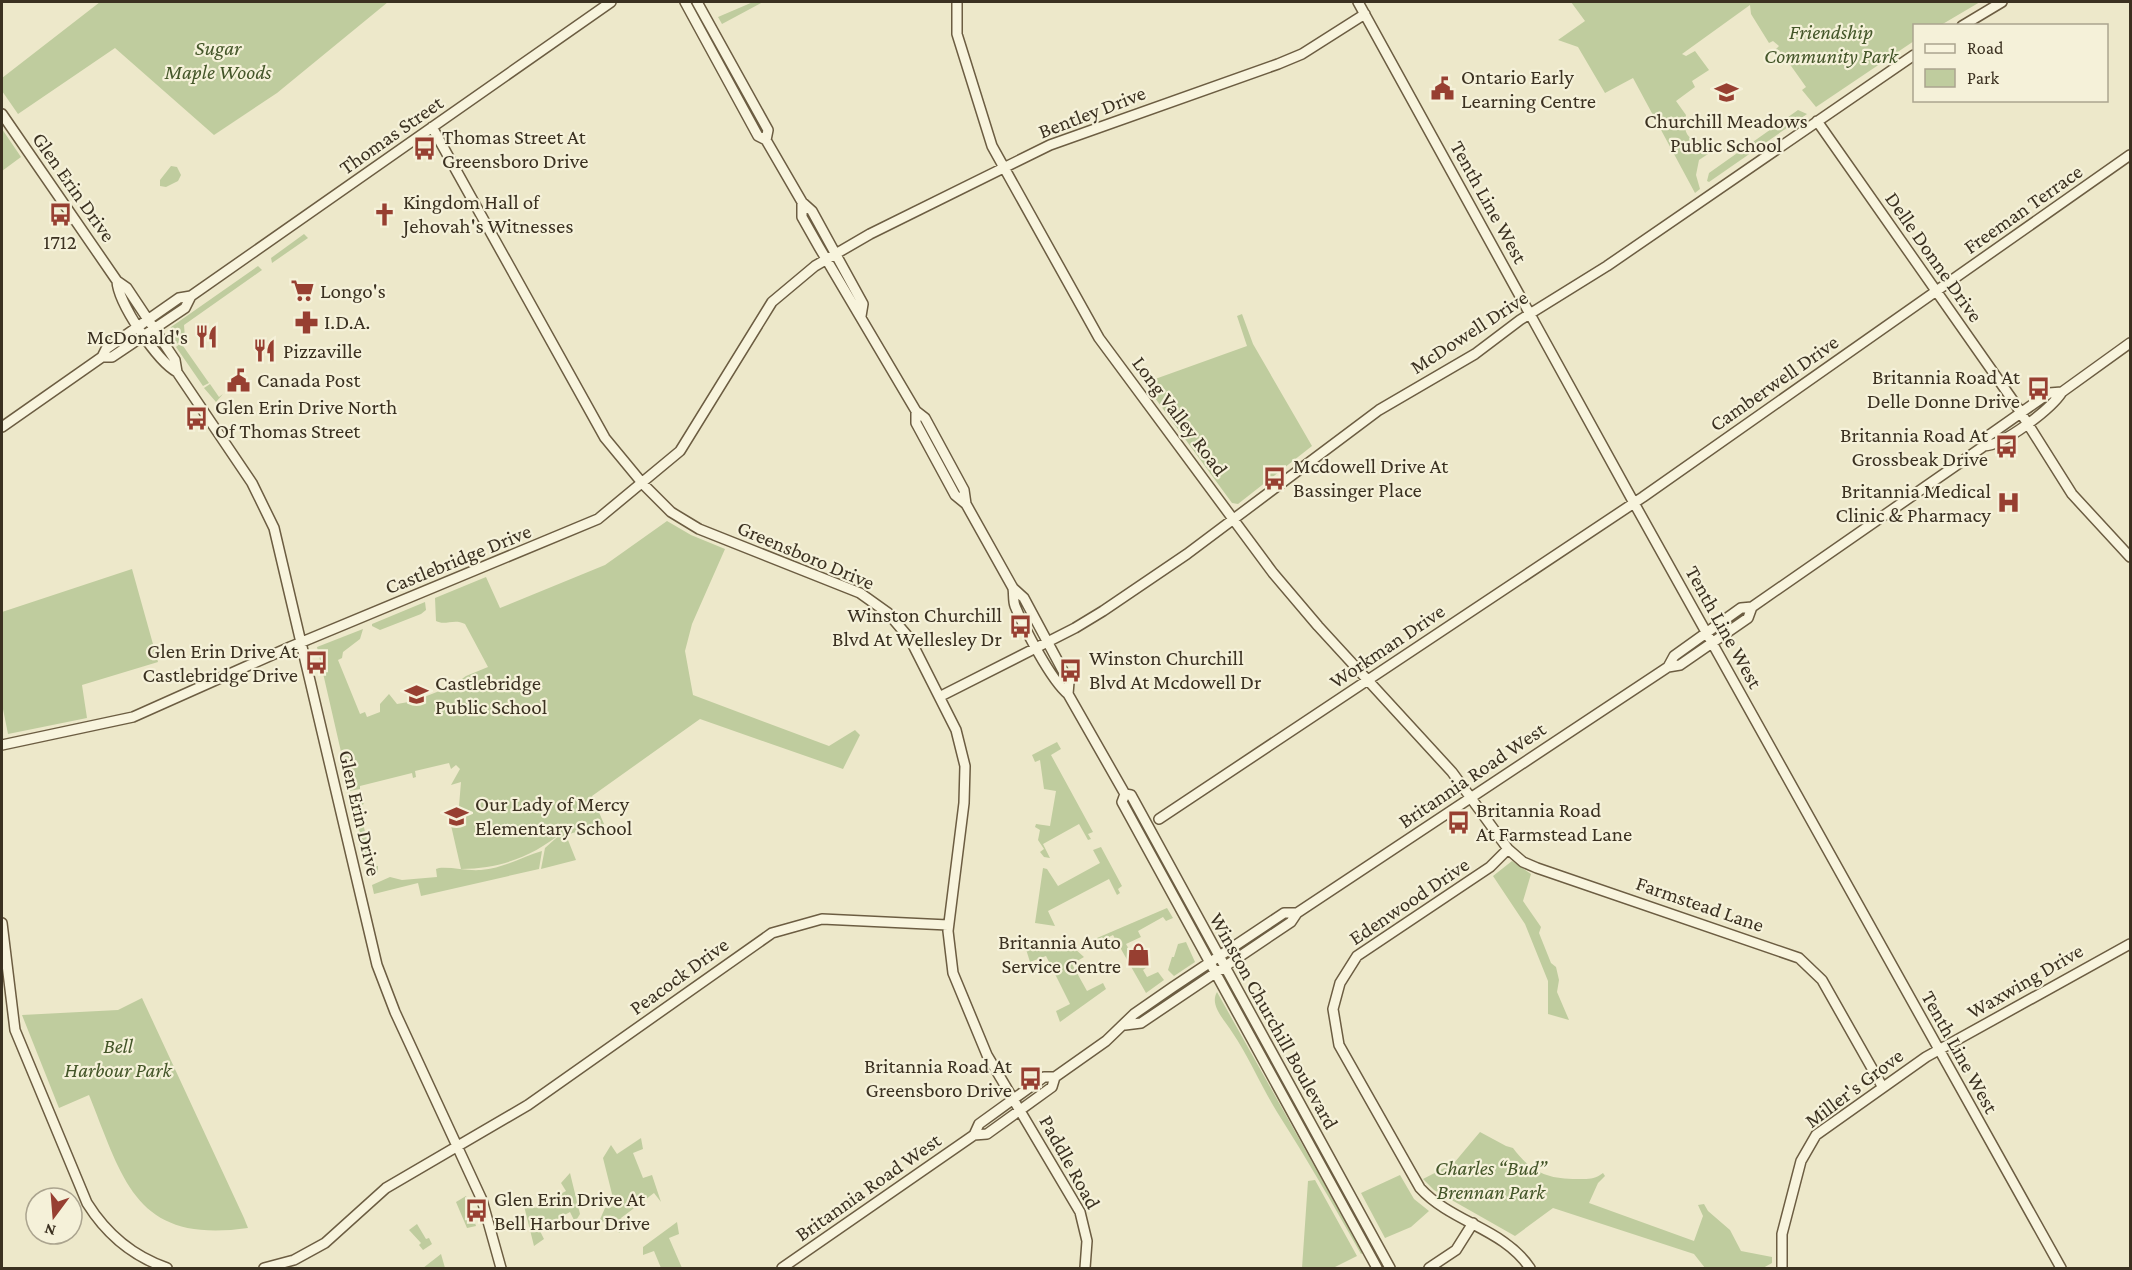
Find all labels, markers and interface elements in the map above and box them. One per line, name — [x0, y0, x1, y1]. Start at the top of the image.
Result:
park label: Friendship Community Park — [1764, 20, 1899, 68]
legend — [1913, 24, 2108, 102]
park label: Sugar Maple Woods — [163, 36, 272, 84]
text: Road — [1967, 38, 2004, 58]
place label: Ontario Early Learning Centre — [1461, 65, 1596, 113]
text: Park — [1967, 68, 1999, 88]
public building icon: Ontario Early Learning Centre — [1430, 76, 1456, 102]
school or university icon: Churchill Meadows Public School — [1713, 80, 1739, 106]
street label: Bentley Drive — [1035, 81, 1149, 143]
street label: Thomas Street — [335, 90, 448, 180]
place label: Churchill Meadows Public School — [1644, 109, 1808, 157]
place label: Thomas Street At Greensboro Drive — [442, 125, 588, 173]
street label: Glen Erin Drive — [27, 127, 121, 247]
bus stop icon: Thomas Street At Greensboro Drive — [411, 136, 437, 162]
street label: Tenth Line West — [1445, 136, 1533, 268]
street label: Freeman Terrace — [1959, 159, 2087, 259]
street label: Delle Donne Drive — [1880, 187, 1988, 327]
place label: Kingdom Hall of Jehovah's Witnesses — [401, 190, 573, 238]
bus stop icon: 1712 — [47, 201, 73, 227]
church icon: Kingdom Hall of Jehovah's Witnesses — [372, 201, 398, 227]
place label: 1712 — [43, 230, 77, 254]
supermarket icon: Longo's — [289, 278, 315, 304]
place label: Longo's — [320, 279, 386, 303]
street label: McDowell Drive — [1406, 285, 1532, 379]
pharmacy icon: I.D.A. — [293, 309, 319, 335]
place label: I.D.A. — [324, 310, 370, 334]
restaurant icon: McDonald's — [193, 324, 219, 350]
place label: McDonald's — [87, 325, 188, 349]
street label: Camberwell Drive — [1705, 330, 1843, 436]
restaurant icon: Pizzaville — [252, 338, 278, 364]
place label: Pizzaville — [283, 339, 362, 363]
street label: Long Valley Road — [1127, 352, 1233, 480]
place label: Britannia Road At Delle Donne Drive — [1867, 365, 2021, 413]
public building icon: Canada Post — [226, 367, 252, 393]
place label: Canada Post — [257, 368, 362, 392]
bus stop icon: Britannia Road At Delle Donne Drive — [2025, 376, 2051, 402]
place label: Glen Erin Drive North Of Thomas Street — [215, 395, 397, 443]
bus stop icon: Glen Erin Drive North Of Thomas Street — [184, 406, 210, 432]
place label: Britannia Road At Grossbeak Drive — [1840, 423, 1989, 471]
bus stop icon: Britannia Road At Grossbeak Drive — [1993, 434, 2019, 460]
place label: Mcdowell Drive At Bassinger Place — [1293, 454, 1449, 502]
bus stop icon: Mcdowell Drive At Bassinger Place — [1262, 465, 1288, 491]
place label: Britannia Medical Clinic & Pharmacy — [1836, 479, 1991, 527]
hospital icon: Britannia Medical Clinic & Pharmacy — [1996, 490, 2022, 516]
street label: Greensboro Drive — [734, 515, 878, 595]
street label: Castlebridge Drive — [381, 519, 535, 599]
street label: Tenth Line West — [1680, 561, 1768, 693]
street label: Workman Drive — [1325, 599, 1449, 693]
place label: Winston Churchill Blvd At Wellesley Dr — [832, 603, 1003, 651]
bus stop icon: Winston Churchill Blvd At Wellesley Dr — [1007, 614, 1033, 640]
place label: Glen Erin Drive At Castlebridge Drive — [142, 639, 299, 687]
place label: Winston Churchill Blvd At Mcdowell Dr — [1089, 646, 1262, 694]
bus stop icon: Glen Erin Drive At Castlebridge Drive — [303, 650, 329, 676]
bus stop icon: Winston Churchill Blvd At Mcdowell Dr — [1058, 657, 1084, 683]
place label: Castlebridge Public School — [435, 671, 547, 719]
school or university icon: Castlebridge Public School — [404, 682, 430, 708]
street label: Britannia Road West — [1394, 716, 1551, 833]
street label: Glen Erin Drive — [334, 748, 386, 878]
place label: Our Lady of Mercy Elementary School — [475, 792, 632, 840]
place label: Britannia Road At Farmstead Lane — [1476, 798, 1632, 846]
school or university icon: Our Lady of Mercy Elementary School — [444, 803, 470, 829]
bus stop icon: Britannia Road At Farmstead Lane — [1445, 809, 1471, 835]
street label: Edenwood Drive — [1344, 852, 1474, 950]
street label: Farmstead Lane — [1633, 871, 1767, 937]
street label: Winston Churchill Boulevard — [1204, 909, 1344, 1133]
place label: Britannia Auto Service Centre — [998, 930, 1121, 978]
street label: Peacock Drive — [625, 932, 733, 1020]
street label: Waxwing Drive — [1963, 938, 2087, 1024]
shop icon: Britannia Auto Service Centre — [1126, 941, 1152, 967]
street label: Tenth Line West — [1916, 986, 2004, 1118]
park label: Bell Harbour Park — [64, 1034, 172, 1082]
street label: Miller's Grove — [1800, 1043, 1908, 1133]
place label: Britannia Road At Greensboro Drive — [864, 1054, 1013, 1102]
bus stop icon: Britannia Road At Greensboro Drive — [1017, 1065, 1043, 1091]
street label: Paddle Road — [1034, 1111, 1106, 1213]
street label: Britannia Road West — [791, 1127, 946, 1246]
park label: Charles “Bud” Brennan Park — [1435, 1156, 1548, 1204]
north arrow — [24, 1186, 84, 1246]
place label: Glen Erin Drive At Bell Harbour Drive — [494, 1187, 650, 1235]
bus stop icon: Glen Erin Drive At Bell Harbour Drive — [463, 1198, 489, 1224]
text: N — [42, 1220, 58, 1240]

